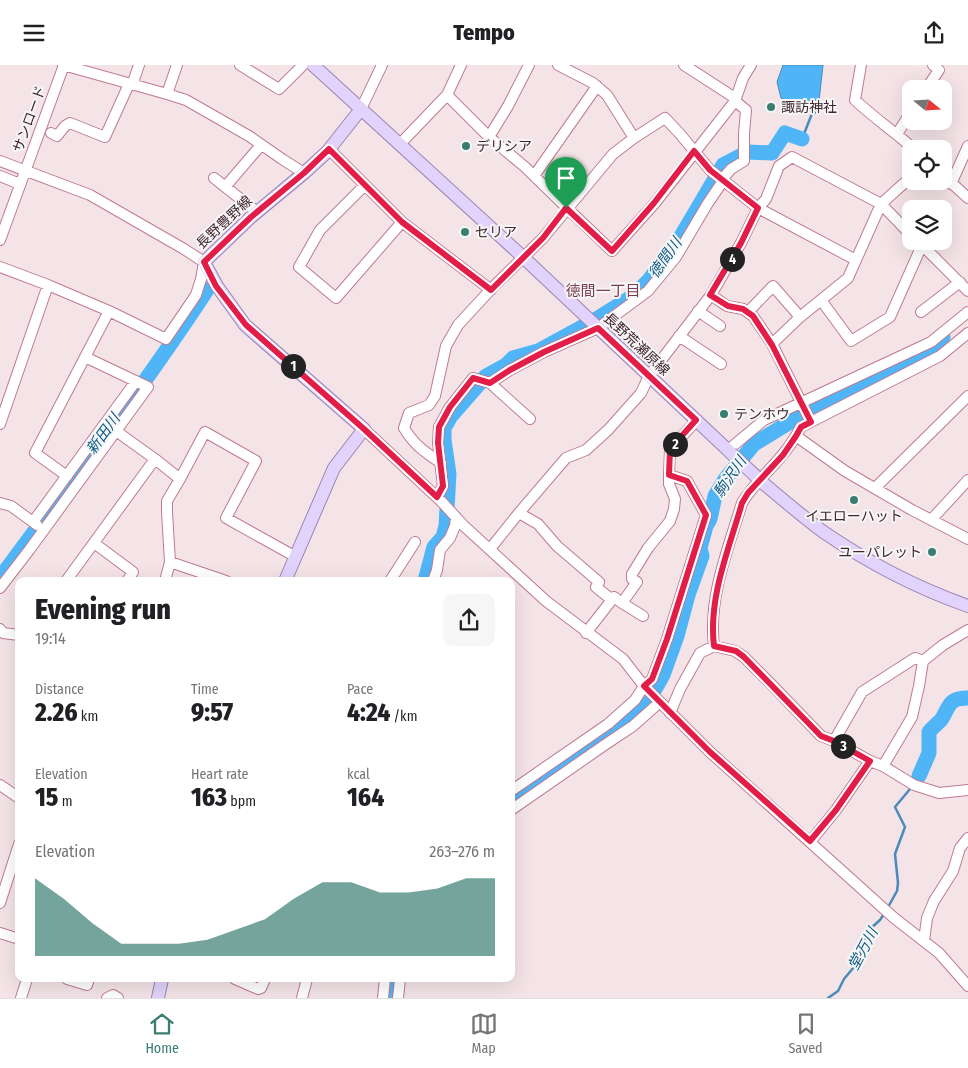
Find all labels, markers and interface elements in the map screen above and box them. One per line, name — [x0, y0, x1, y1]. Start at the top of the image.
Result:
icon: menu — [20, 19, 48, 47]
text: Tempo — [453, 19, 515, 46]
icon: share — [920, 19, 948, 47]
north arrow — [902, 80, 952, 130]
map controls — [902, 80, 952, 250]
street label: サンロード — [10, 83, 49, 155]
place label: 諏訪神社 — [781, 99, 837, 116]
marker: 諏訪神社 — [765, 101, 777, 113]
place label: デリシア — [476, 138, 532, 155]
marker: デリシア — [460, 140, 472, 152]
button: locate — [902, 140, 952, 190]
pin — [545, 157, 587, 208]
icon: arrive — [552, 164, 580, 192]
street label: 長野豊野線 — [193, 192, 256, 252]
button: layers — [902, 200, 952, 250]
place label: セリア — [475, 224, 517, 241]
marker: セリア — [459, 226, 471, 238]
water label: 徳間川 — [645, 233, 686, 282]
pin: 4 — [720, 247, 744, 271]
text: 4 — [729, 251, 736, 268]
district label: 徳間一丁目 — [565, 282, 641, 300]
street label: 長野荒瀬原線 — [600, 310, 673, 379]
pin: 1 — [280, 353, 306, 379]
text: 1 — [291, 358, 296, 375]
place label: テンホウ — [734, 406, 790, 423]
marker: テンホウ — [718, 408, 730, 420]
water label: 新田川 — [82, 409, 125, 457]
pin: 2 — [662, 431, 688, 457]
text: 2 — [672, 436, 679, 453]
water label: 駒沢川 — [710, 452, 751, 501]
marker: イエローハット — [848, 494, 860, 506]
place label: イエローハット — [805, 508, 903, 525]
place label: ユーパレット — [838, 544, 922, 561]
marker: ユーパレット — [926, 546, 938, 558]
text: Evening run — [35, 593, 171, 626]
button: share — [443, 594, 495, 646]
text: 19:14 — [35, 629, 66, 648]
text: Distance — [35, 681, 84, 698]
text: Time — [191, 681, 219, 698]
text: Pace — [347, 681, 373, 698]
text: 2.26 — [35, 698, 78, 728]
text: 9:57 — [191, 698, 233, 728]
text: 4:24 — [347, 698, 390, 728]
text: km — [78, 708, 98, 725]
text: /km — [390, 708, 417, 725]
pin: 3 — [830, 733, 856, 759]
text: 3 — [840, 738, 847, 755]
text: Elevation — [35, 766, 88, 783]
text: Heart rate — [191, 766, 248, 783]
text: kcal — [347, 766, 370, 783]
text: 15 — [35, 783, 58, 813]
text: 163 — [191, 783, 227, 813]
text: 164 — [347, 783, 384, 813]
text: m — [58, 793, 72, 810]
text: bpm — [227, 793, 256, 810]
text: Elevation — [35, 842, 95, 861]
text: 263–276 m — [429, 842, 495, 861]
water label: 堂万川 — [844, 923, 882, 973]
tab: Home — [145, 1010, 179, 1057]
tab: Map — [470, 1010, 498, 1057]
tab: Saved — [788, 1010, 823, 1057]

